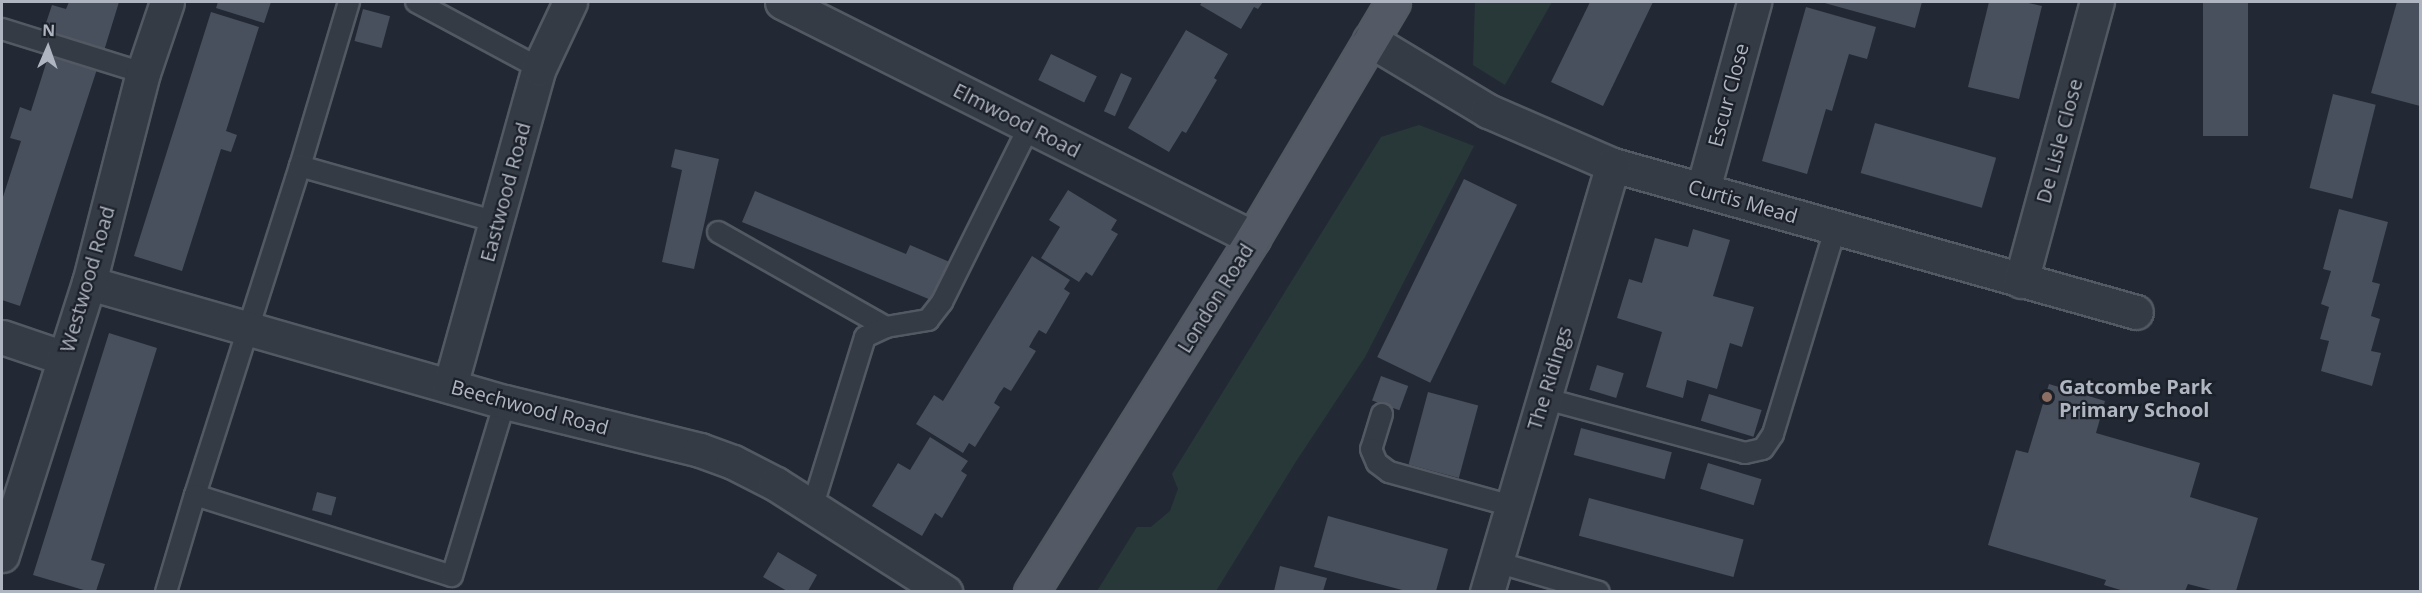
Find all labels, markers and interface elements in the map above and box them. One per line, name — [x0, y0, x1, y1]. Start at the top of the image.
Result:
north arrow — [18, 18, 78, 78]
text: N — [42, 19, 56, 41]
street label: Escur Close — [1703, 41, 1753, 149]
street label: De Lisle Close — [2031, 76, 2087, 206]
street label: Elmwood Road — [949, 78, 1085, 162]
street label: Eastwood Road — [475, 120, 535, 264]
street label: Curtis Mead — [1686, 174, 1800, 228]
street label: Westwood Road — [55, 203, 119, 355]
street label: London Road — [1172, 239, 1258, 357]
street label: The Ridings — [1522, 323, 1576, 433]
street label: Beechwood Road — [449, 374, 611, 440]
place label: Gatcombe Park Primary School — [2059, 374, 2212, 421]
marker: Gatcombe Park Primary School — [2040, 390, 2054, 404]

